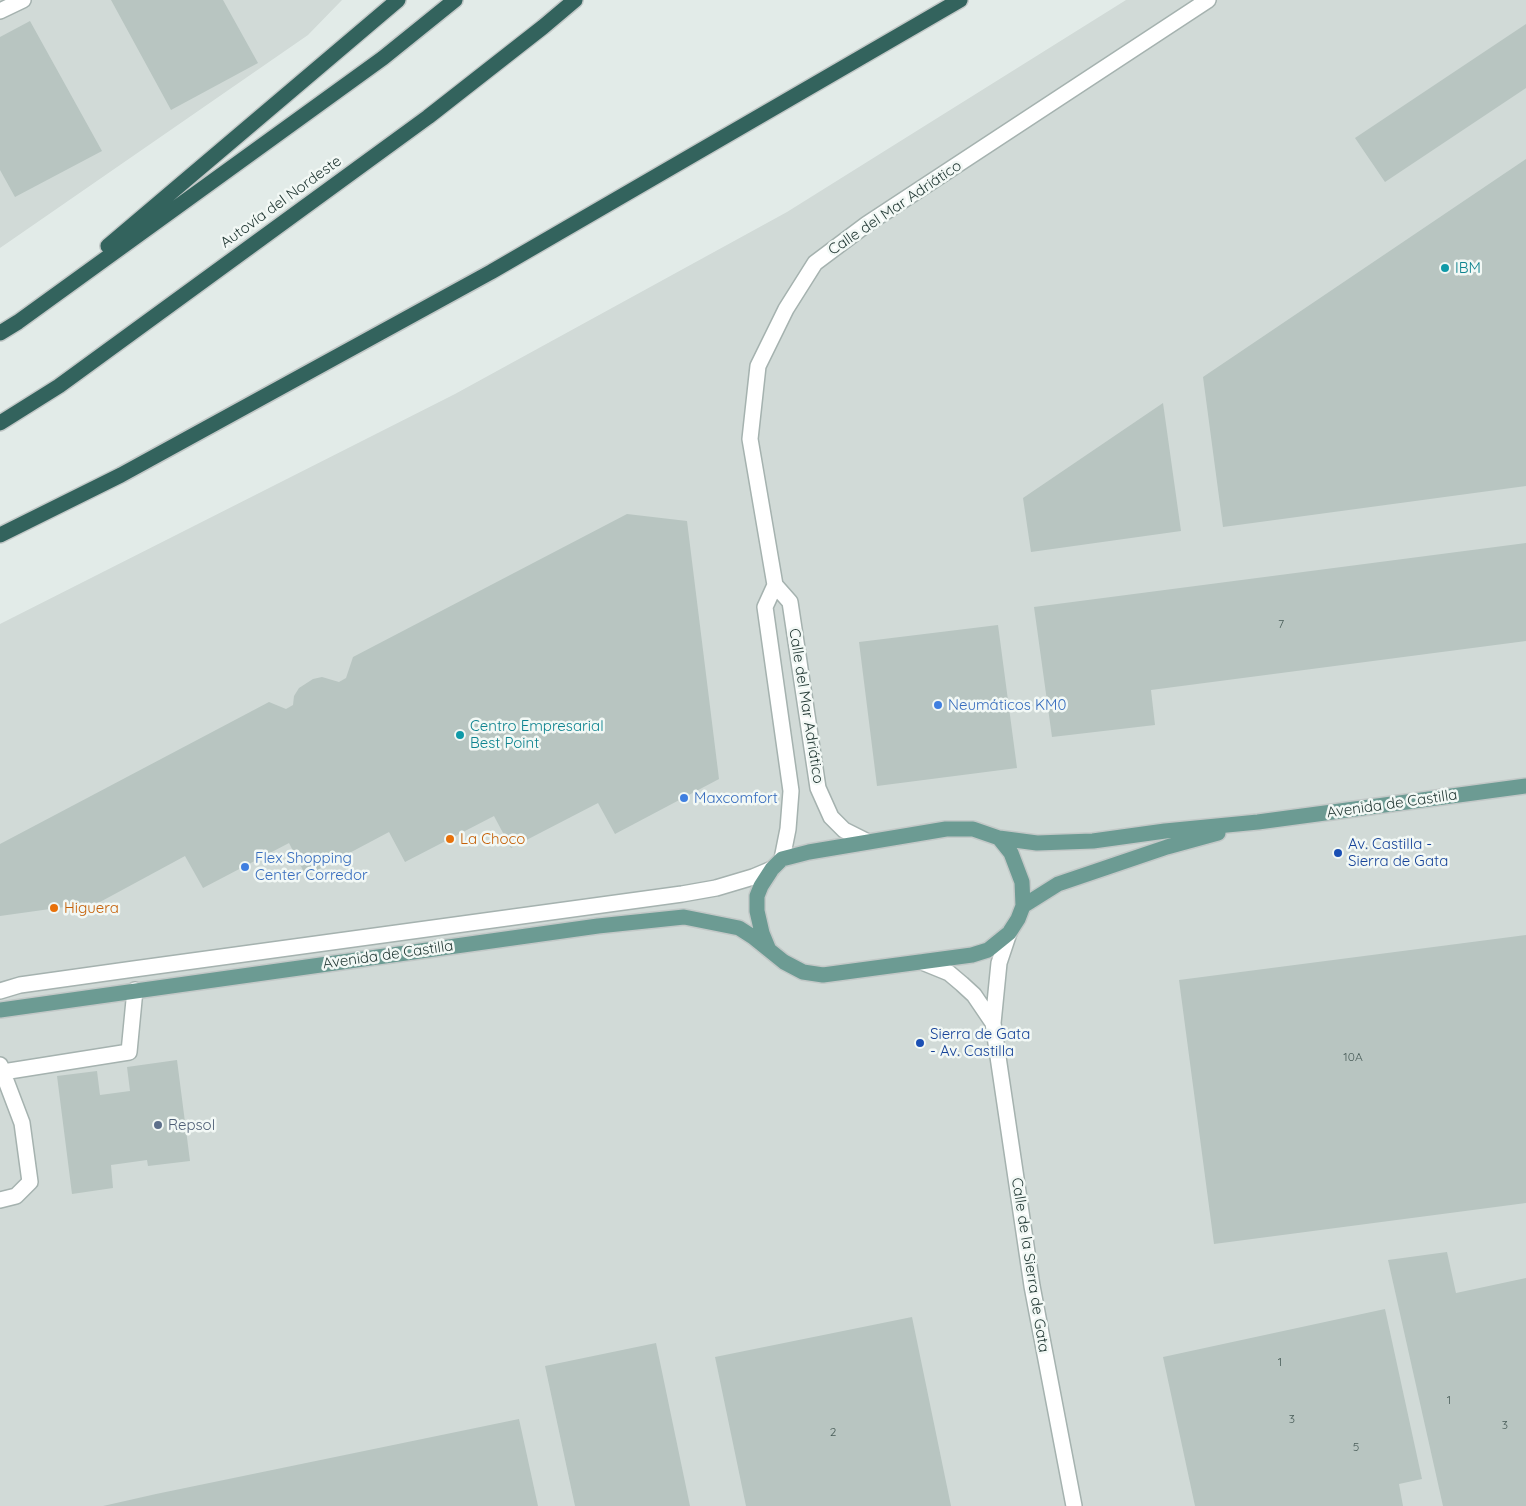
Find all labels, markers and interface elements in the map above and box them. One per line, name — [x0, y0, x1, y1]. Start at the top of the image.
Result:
street label: Autovía del Nordeste — [217, 152, 345, 252]
street label: Calle del Mar Adriático — [825, 157, 965, 259]
place label: IBM — [1455, 259, 1481, 277]
marker: IBM — [1439, 262, 1451, 274]
house number: 7 — [1278, 617, 1284, 631]
street label: Calle del Mar Adriático — [785, 627, 827, 785]
place label: Neumáticos KM0 — [948, 696, 1066, 714]
marker: Neumáticos KM0 — [932, 699, 944, 711]
place label: Centro Empresarial Best Point — [470, 717, 604, 752]
marker: Centro Empresarial Best Point — [454, 729, 466, 741]
street label: Avenida de Castilla — [1326, 786, 1458, 822]
place label: Maxcomfort — [694, 789, 778, 807]
marker: Maxcomfort — [678, 792, 690, 804]
place label: La Choco — [460, 830, 525, 848]
marker: La Choco — [444, 833, 456, 845]
place label: Av. Castilla - Sierra de Gata — [1348, 835, 1448, 870]
marker: Av. Castilla - Sierra de Gata — [1332, 847, 1344, 859]
place label: Flex Shopping Center Corredor — [255, 849, 368, 884]
marker: Flex Shopping Center Corredor — [239, 861, 251, 873]
place label: Higuera — [64, 899, 119, 917]
marker: Higuera — [48, 902, 60, 914]
street label: Avenida de Castilla — [322, 937, 454, 973]
place label: Sierra de Gata - Av. Castilla — [930, 1025, 1030, 1060]
marker: Sierra de Gata - Av. Castilla — [914, 1037, 926, 1049]
house number: 10A — [1343, 1050, 1363, 1064]
place label: Repsol — [168, 1116, 215, 1134]
marker: Repsol — [152, 1119, 164, 1131]
street label: Calle de la Sierra de Gata — [1007, 1176, 1053, 1354]
house number: 1 — [1278, 1355, 1282, 1369]
house number: 1 — [1447, 1393, 1451, 1407]
house number: 3 — [1289, 1412, 1295, 1426]
house number: 3 — [1502, 1418, 1508, 1432]
house number: 2 — [830, 1425, 836, 1439]
house number: 5 — [1353, 1440, 1359, 1454]

